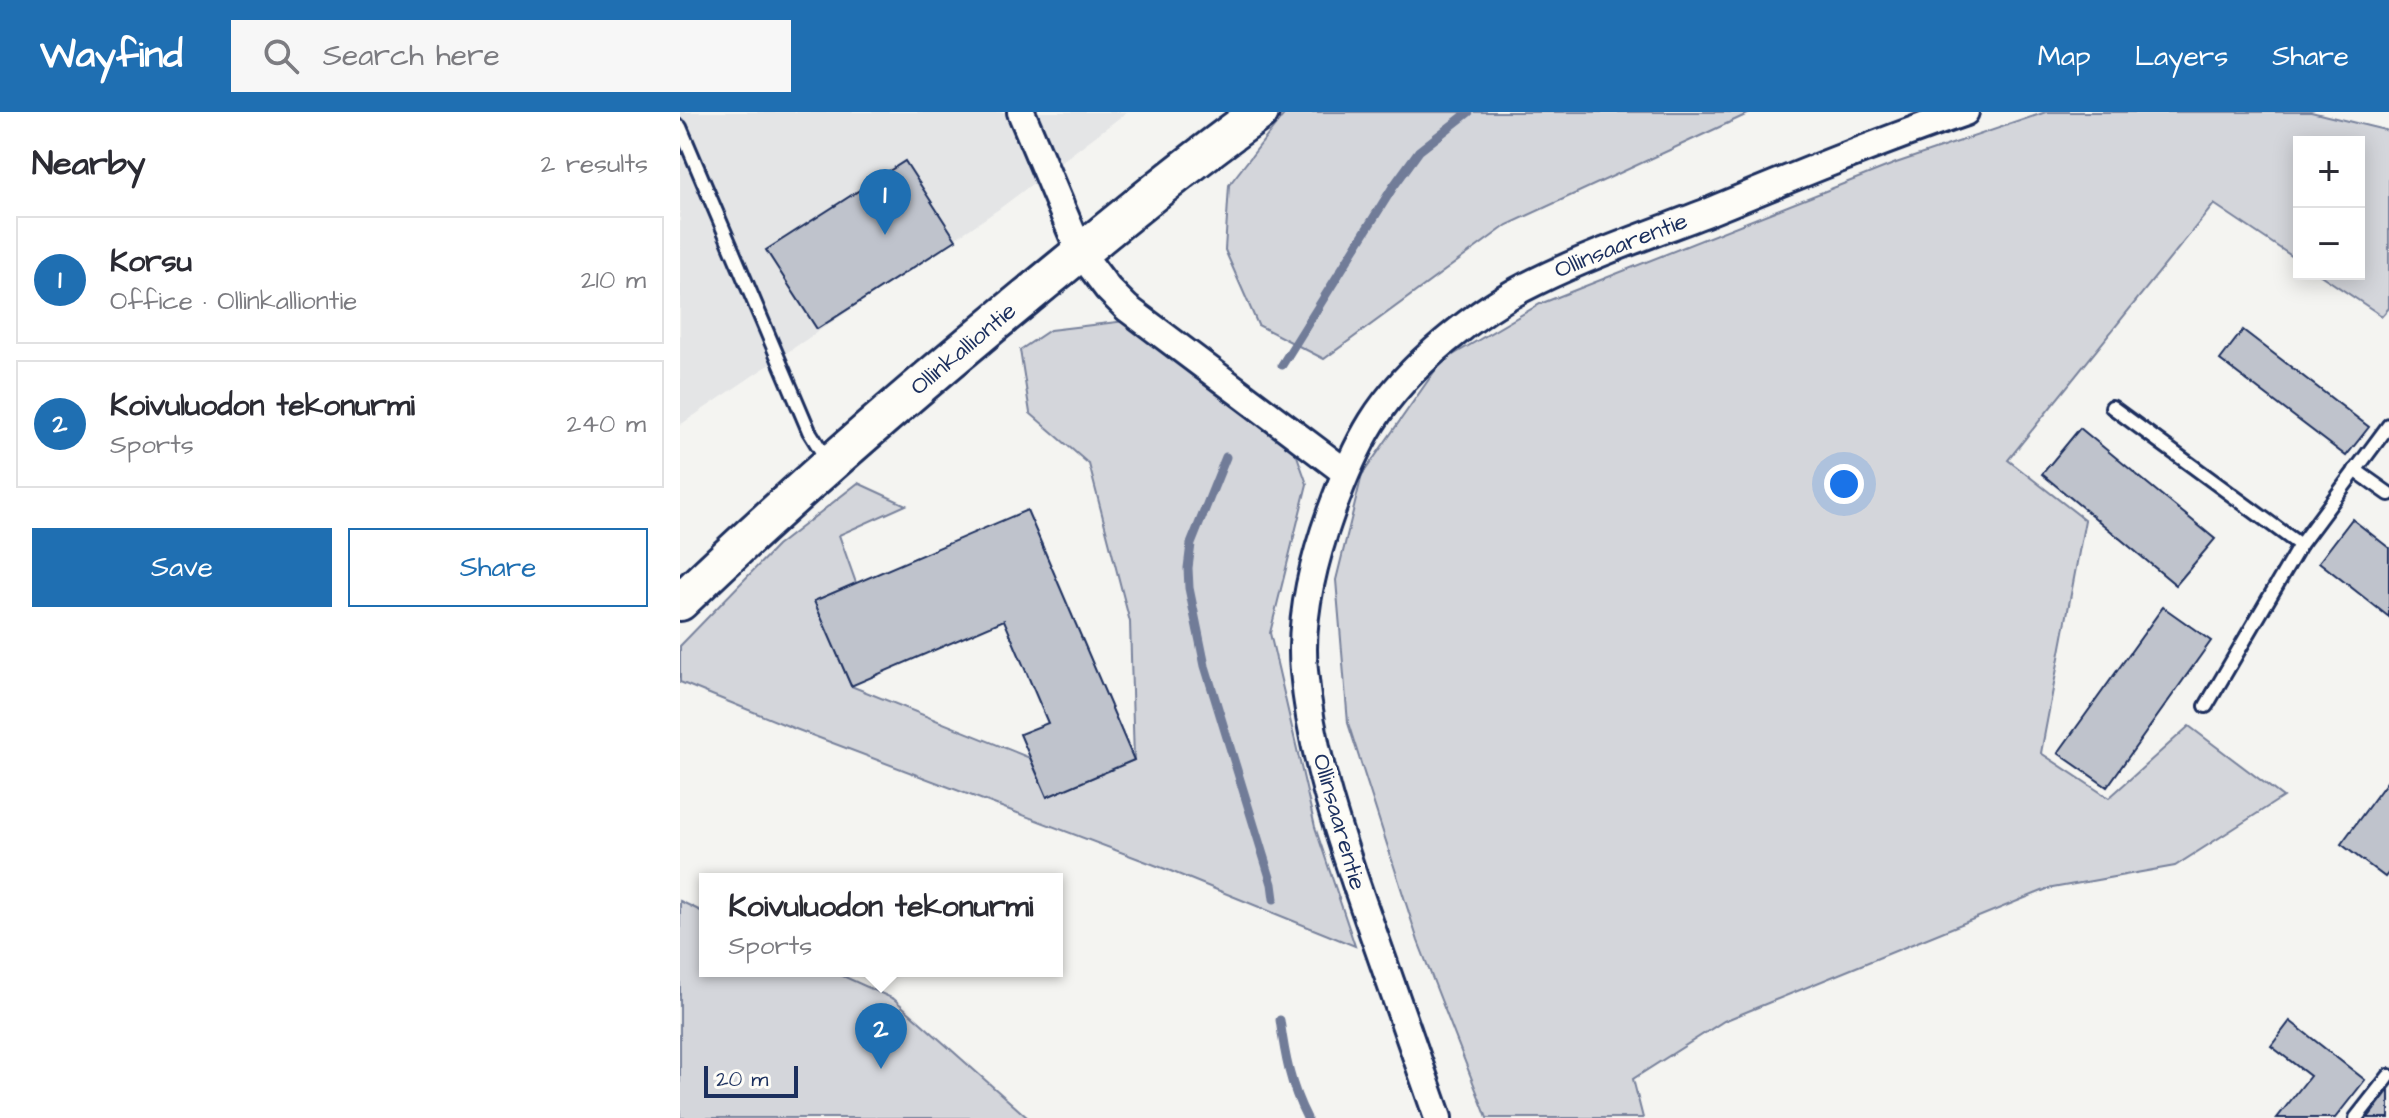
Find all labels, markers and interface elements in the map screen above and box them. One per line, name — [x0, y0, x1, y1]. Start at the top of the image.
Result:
search box — [231, 20, 791, 92]
text: Wayfind — [40, 30, 183, 82]
icon: search — [259, 34, 303, 78]
text: Search here — [323, 35, 500, 77]
text: Map — [2038, 37, 2091, 76]
text: Layers — [2135, 37, 2228, 76]
text: Share — [2272, 37, 2349, 76]
map controls — [2293, 136, 2365, 280]
button: + — [2293, 136, 2365, 208]
text: Nearby — [32, 140, 146, 188]
text: 2 results — [540, 146, 648, 182]
pin: 1 — [859, 169, 911, 235]
street label: Ollinsaarentie — [1549, 204, 1692, 288]
button: − — [2293, 208, 2365, 280]
text: Korsu — [110, 241, 192, 283]
text: 1 — [58, 262, 62, 298]
text: 210 m — [581, 262, 646, 298]
text: Office · Ollinkalliontie — [110, 283, 357, 319]
street label: Ollinkalliontie — [903, 295, 1024, 404]
text: Koivuluodon tekonurmi — [110, 385, 415, 427]
text: 2 — [53, 406, 67, 442]
text: 240 m — [566, 406, 646, 442]
text: Sports — [110, 427, 194, 463]
your location — [1824, 464, 1864, 504]
button: Save — [32, 528, 332, 607]
button: Share — [348, 528, 648, 607]
street label: Ollinsaarentie — [1303, 750, 1375, 894]
popup — [699, 873, 1063, 977]
text: Koivuluodon tekonurmi — [729, 886, 1033, 928]
text: Sports — [729, 928, 812, 964]
pin: 2 — [855, 1003, 907, 1069]
scale bar — [704, 1062, 798, 1098]
text: 20 m — [716, 1064, 768, 1095]

